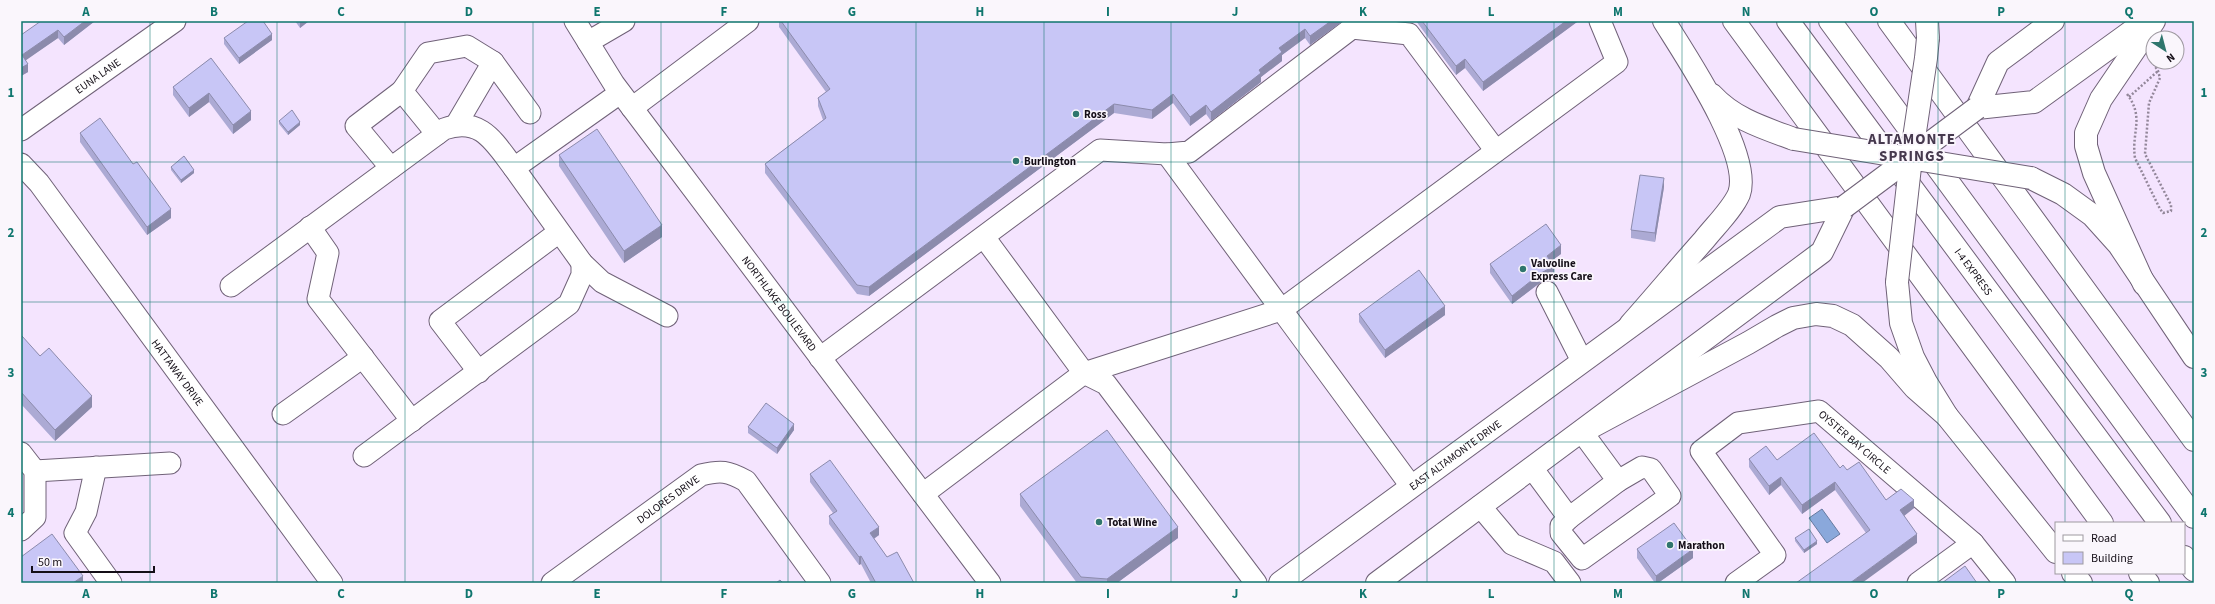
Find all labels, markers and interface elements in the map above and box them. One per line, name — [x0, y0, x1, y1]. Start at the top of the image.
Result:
text: A — [81, 3, 90, 21]
text: B — [210, 3, 218, 21]
text: C — [337, 3, 345, 21]
text: D — [465, 3, 473, 21]
text: E — [593, 3, 601, 21]
text: F — [721, 3, 728, 21]
text: G — [848, 3, 856, 21]
text: H — [976, 3, 984, 21]
text: I — [1106, 3, 1110, 21]
text: J — [1232, 3, 1238, 21]
text: K — [1359, 3, 1368, 21]
text: L — [1488, 3, 1495, 21]
text: M — [1613, 3, 1623, 21]
text: N — [1742, 3, 1750, 21]
text: O — [1870, 3, 1879, 21]
text: P — [1997, 3, 2005, 21]
text: Q — [2125, 3, 2134, 21]
north arrow — [2145, 30, 2185, 70]
text: N — [2163, 49, 2178, 66]
street label: EUNA LANE — [72, 54, 124, 97]
text: 1 — [8, 84, 15, 102]
text: 1 — [2201, 84, 2208, 102]
place label: Ross — [1084, 107, 1107, 122]
marker: Ross — [1071, 109, 1081, 119]
district label: ALTAMONTE SPRINGS — [1867, 129, 1956, 167]
place label: Burlington — [1024, 154, 1076, 169]
marker: Burlington — [1011, 156, 1021, 166]
text: 2 — [8, 224, 15, 242]
text: 2 — [2201, 224, 2208, 242]
street label: I-4 EXPRESS — [1951, 245, 1996, 298]
street label: NORTHLAKE BOULEVARD — [739, 253, 820, 355]
place label: Valvoline Express Care — [1530, 256, 1593, 284]
marker: Valvoline Express Care — [1518, 264, 1528, 274]
street label: HATTAWAY DRIVE — [148, 336, 207, 409]
text: 3 — [8, 364, 15, 382]
text: 3 — [2201, 364, 2208, 382]
street label: OYSTER BAY CIRCLE — [1815, 406, 1894, 477]
street label: EAST ALTAMONTE DRIVE — [1406, 416, 1504, 494]
street label: DOLORES DRIVE — [633, 471, 702, 527]
text: 4 — [8, 504, 15, 522]
text: 4 — [2201, 504, 2208, 522]
place label: Total Wine — [1107, 515, 1157, 530]
marker: Total Wine — [1094, 517, 1104, 527]
legend — [2055, 522, 2185, 574]
text: Road — [2091, 530, 2117, 547]
place label: Marathon — [1678, 538, 1725, 553]
marker: Marathon — [1665, 540, 1675, 550]
scale bar — [32, 548, 154, 574]
text: Building — [2091, 550, 2133, 567]
text: 50 m — [38, 554, 62, 571]
text: A — [81, 585, 90, 603]
text: B — [210, 585, 218, 603]
text: C — [337, 585, 345, 603]
text: D — [465, 585, 473, 603]
text: E — [593, 585, 601, 603]
text: F — [721, 585, 728, 603]
text: G — [848, 585, 856, 603]
text: H — [976, 585, 984, 603]
text: I — [1106, 585, 1110, 603]
text: J — [1232, 585, 1238, 603]
text: K — [1359, 585, 1368, 603]
text: L — [1488, 585, 1495, 603]
text: M — [1613, 585, 1623, 603]
text: N — [1742, 585, 1750, 603]
text: O — [1870, 585, 1879, 603]
text: P — [1997, 585, 2005, 603]
text: Q — [2125, 585, 2134, 603]

